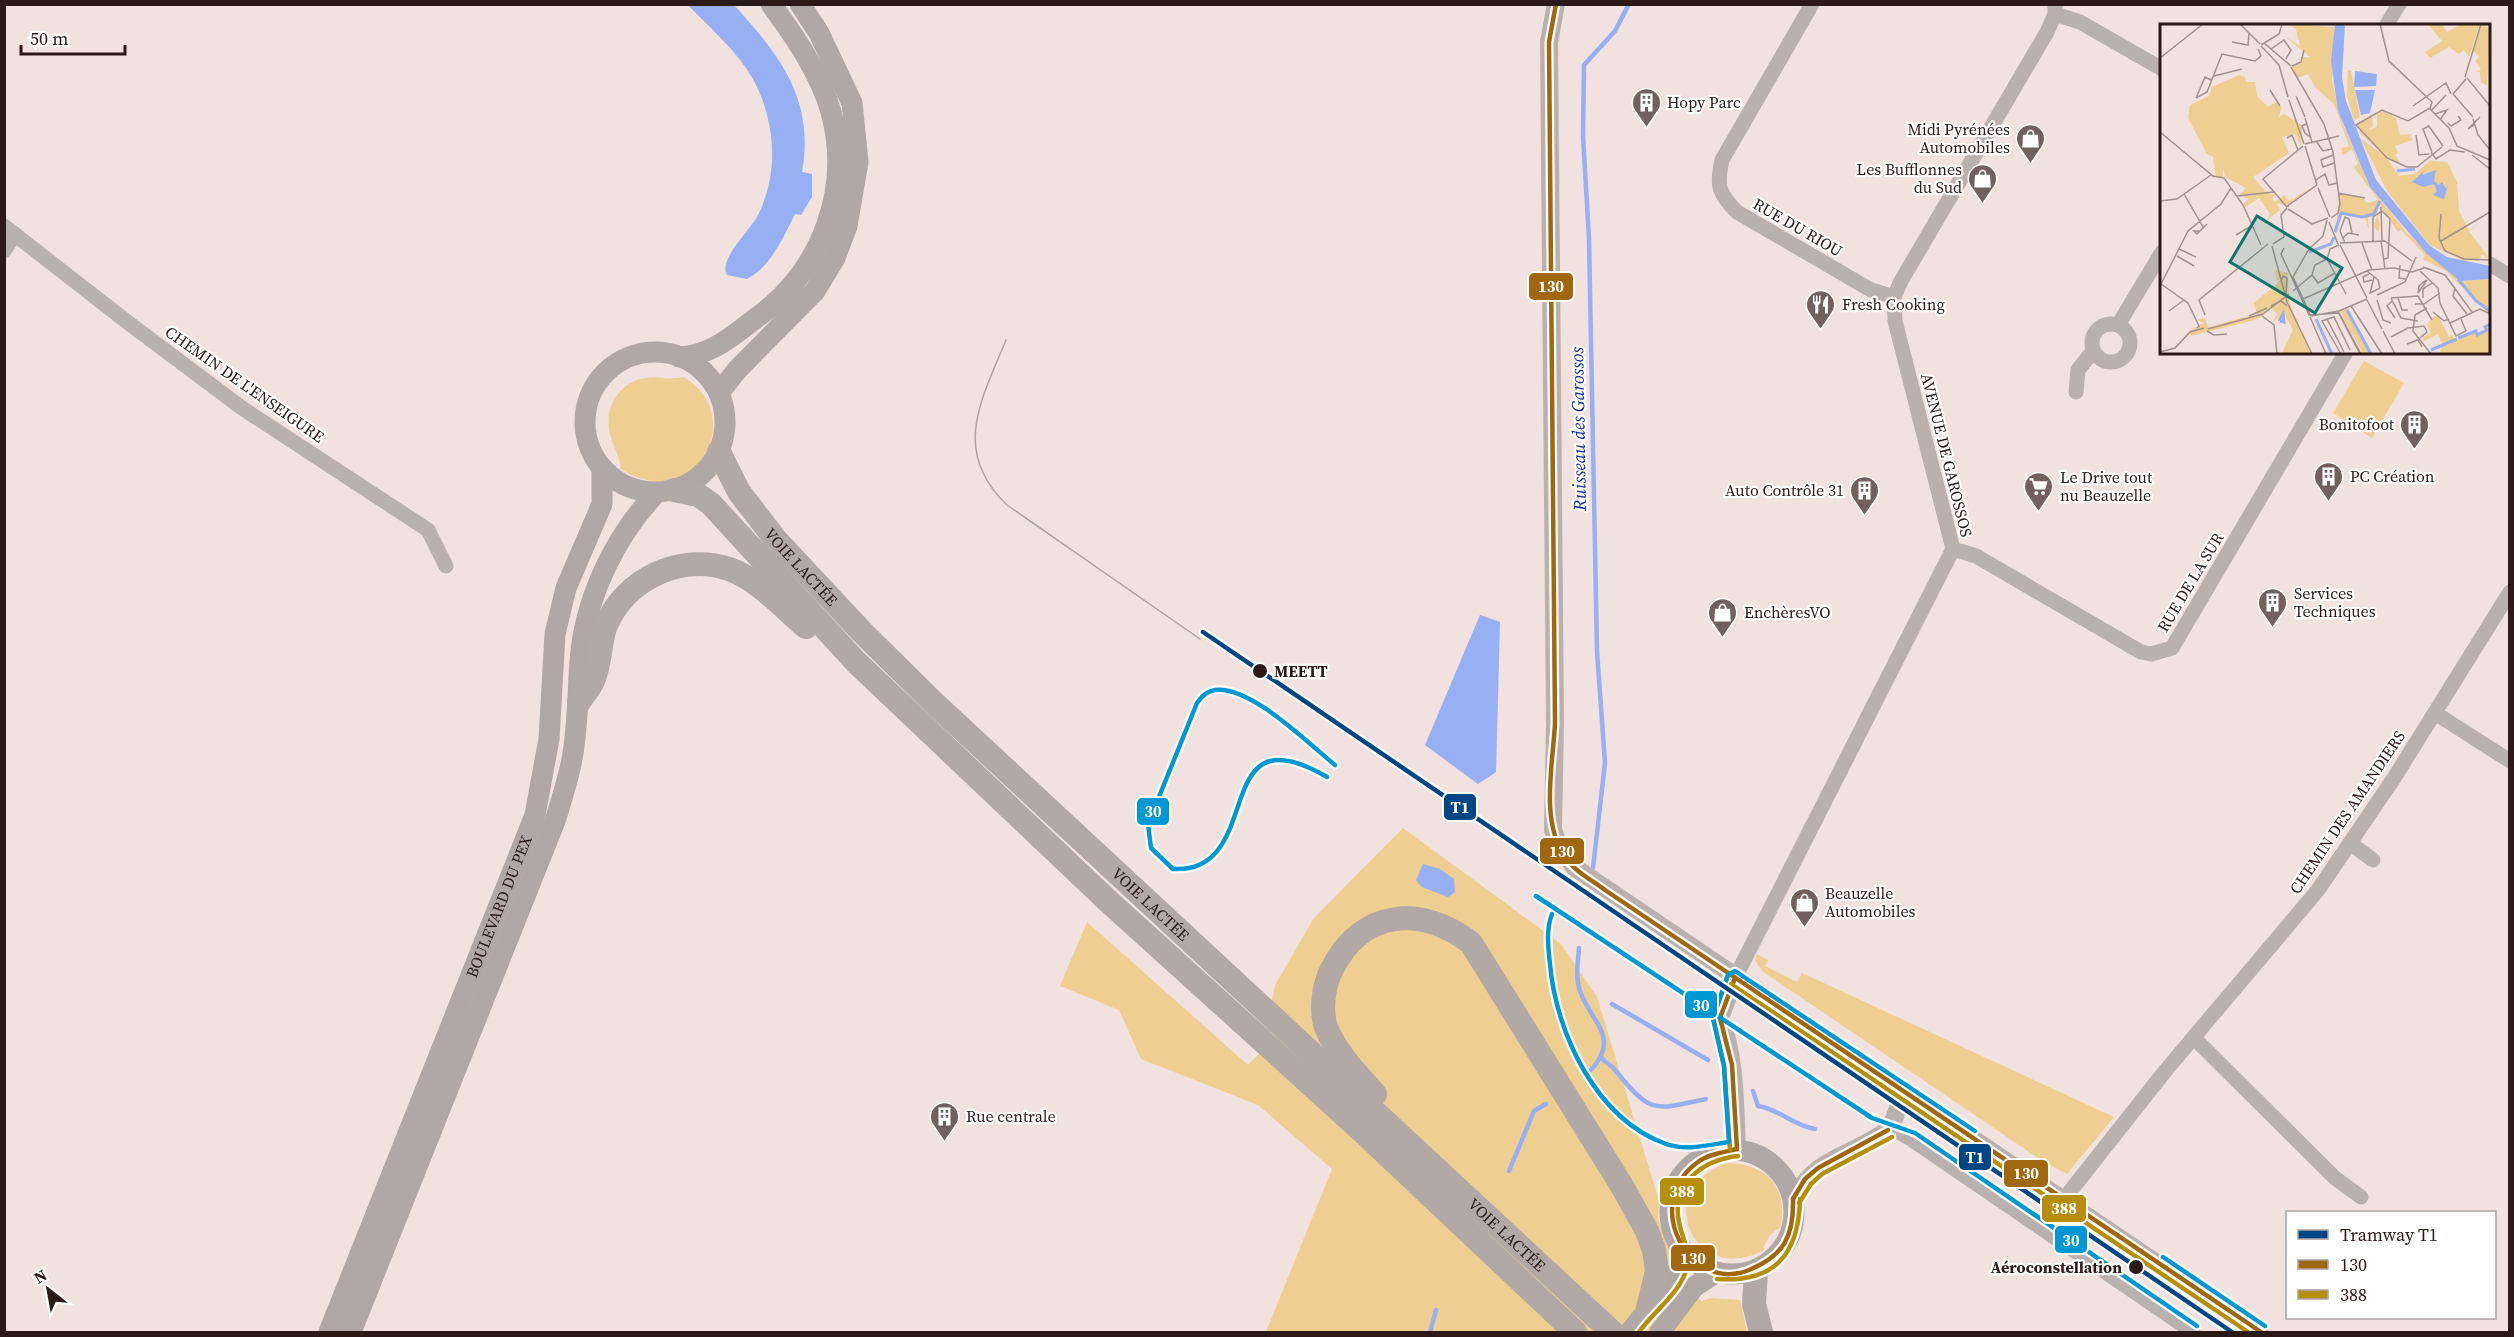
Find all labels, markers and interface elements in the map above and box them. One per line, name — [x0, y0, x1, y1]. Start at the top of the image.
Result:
scale bar — [21, 18, 124, 56]
inset map — [2160, 24, 2490, 354]
text: 50 m — [30, 26, 68, 51]
building icon: Hopy Parc — [1630, 86, 1662, 128]
place label: Hopy Parc — [1667, 91, 1741, 113]
place label: Midi Pyrénées Automobiles — [1908, 118, 2010, 158]
shop icon: Midi Pyrénées Automobiles — [2015, 122, 2047, 164]
place label: Les Bufflonnes du Sud — [1857, 158, 1962, 198]
shop icon: Les Bufflonnes du Sud — [1967, 162, 1999, 204]
street label: RUE DU RIOU — [1749, 193, 1847, 262]
line badge: 130 — [1528, 272, 1574, 301]
text: 130 — [1538, 275, 1564, 297]
restaurant icon: Fresh Cooking — [1805, 288, 1837, 330]
place label: Fresh Cooking — [1842, 293, 1945, 315]
street label: CHEMIN DE L'ENSEIGURE — [161, 321, 329, 448]
water label: Ruisseau des Garossos — [1564, 346, 1592, 512]
street label: AVENUE DE GAROSSOS — [1916, 371, 1978, 539]
building icon: Bonitofoot — [2399, 408, 2431, 450]
place label: Bonitofoot — [2319, 413, 2395, 435]
building icon: PC Création — [2313, 460, 2345, 502]
place label: PC Création — [2350, 465, 2435, 487]
place label: Le Drive tout nu Beauzelle — [2060, 466, 2153, 506]
supermarket icon: Le Drive tout nu Beauzelle — [2023, 470, 2055, 512]
building icon: Auto Contrôle 31 — [1849, 474, 1881, 516]
place label: Auto Contrôle 31 — [1725, 479, 1844, 501]
street label: VOIE LACTÉE — [759, 523, 843, 611]
street label: RUE DE LA SUR — [2152, 528, 2229, 636]
place label: Services Techniques — [2294, 582, 2376, 622]
building icon: Services Techniques — [2257, 586, 2289, 628]
shop icon: EnchèresVO — [1707, 596, 1739, 638]
place label: EnchèresVO — [1744, 601, 1831, 623]
place label: MEETT — [1274, 660, 1328, 682]
marker: MEETT — [1251, 662, 1269, 680]
street label: CHEMIN DES AMANDIERS — [2284, 726, 2410, 898]
line badge: T1 — [1443, 793, 1477, 821]
text: T1 — [1451, 796, 1469, 818]
line badge: 30 — [1136, 797, 1170, 826]
text: 30 — [1144, 800, 1162, 822]
street label: BOULEVARD DU PEX — [460, 832, 537, 981]
line badge: 130 — [1539, 837, 1585, 865]
text: 130 — [1549, 840, 1575, 862]
street label: VOIE LACTÉE — [1107, 862, 1195, 946]
place label: Beauzelle Automobiles — [1825, 882, 1916, 922]
shop icon: Beauzelle Automobiles — [1788, 886, 1820, 928]
line badge: 30 — [1684, 990, 1718, 1019]
text: 30 — [1692, 994, 1710, 1016]
building icon: Rue centrale — [929, 1100, 961, 1142]
place label: Rue centrale — [966, 1105, 1056, 1127]
line badge: T1 — [1958, 1143, 1992, 1171]
text: T1 — [1966, 1146, 1984, 1168]
line badge: 130 — [2003, 1159, 2049, 1188]
text: 130 — [2013, 1162, 2039, 1184]
line badge: 388 — [1659, 1177, 1705, 1206]
text: 388 — [1669, 1180, 1695, 1202]
street label: VOIE LACTÉE — [1463, 1193, 1551, 1277]
line badge: 388 — [2041, 1194, 2087, 1223]
text: 388 — [2051, 1197, 2077, 1219]
legend — [2286, 1211, 2496, 1319]
text: Tramway T1 — [2340, 1222, 2438, 1247]
line badge: 30 — [2054, 1225, 2088, 1254]
text: 30 — [2062, 1229, 2080, 1251]
line badge: 130 — [1670, 1244, 1716, 1272]
text: 130 — [1680, 1247, 1706, 1269]
text: 130 — [2340, 1252, 2367, 1277]
place label: Aéroconstellation — [1991, 1256, 2122, 1278]
marker: Aéroconstellation — [2127, 1258, 2145, 1276]
north arrow — [18, 1259, 78, 1319]
text: N — [30, 1264, 51, 1289]
text: 388 — [2340, 1282, 2367, 1307]

